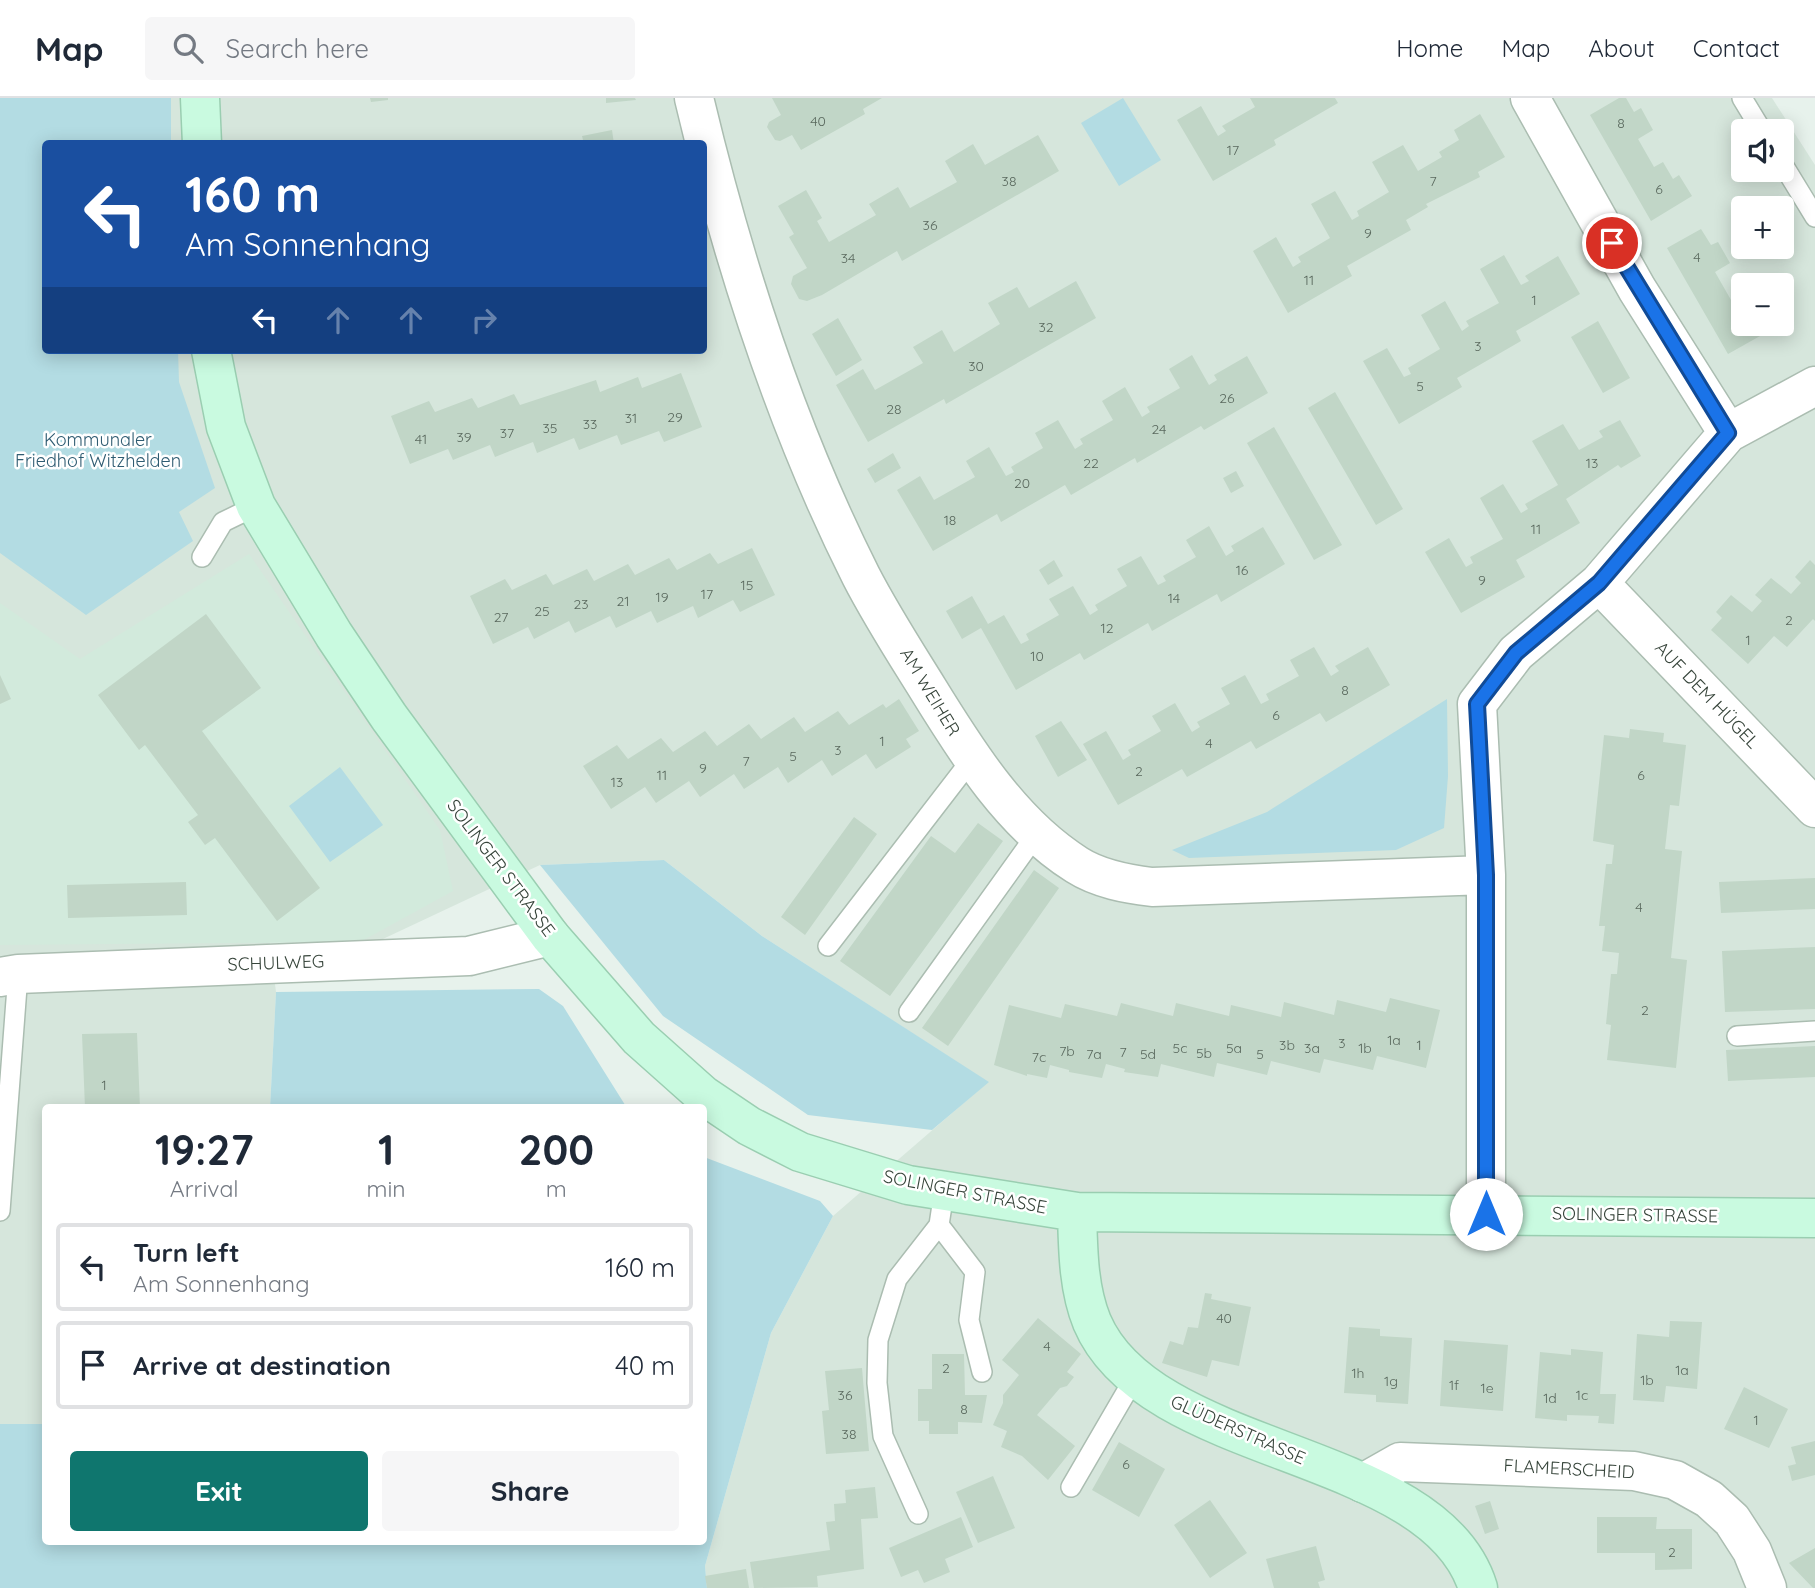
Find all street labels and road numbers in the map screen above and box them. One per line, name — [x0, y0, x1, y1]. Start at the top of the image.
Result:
street label: AUF DEM HÜGEL — [1650, 636, 1765, 753]
street label: AM WEIHER — [895, 643, 966, 740]
street label: SOLINGER STRASSE — [442, 795, 561, 941]
street label: SCHULWEG — [227, 949, 325, 976]
street label: SOLINGER STRASSE — [881, 1164, 1049, 1219]
street label: SOLINGER STRASSE — [1552, 1202, 1718, 1227]
street label: GLÜDERSTRASSE — [1167, 1390, 1309, 1470]
street label: FLAMERSCHEID — [1503, 1454, 1635, 1483]

